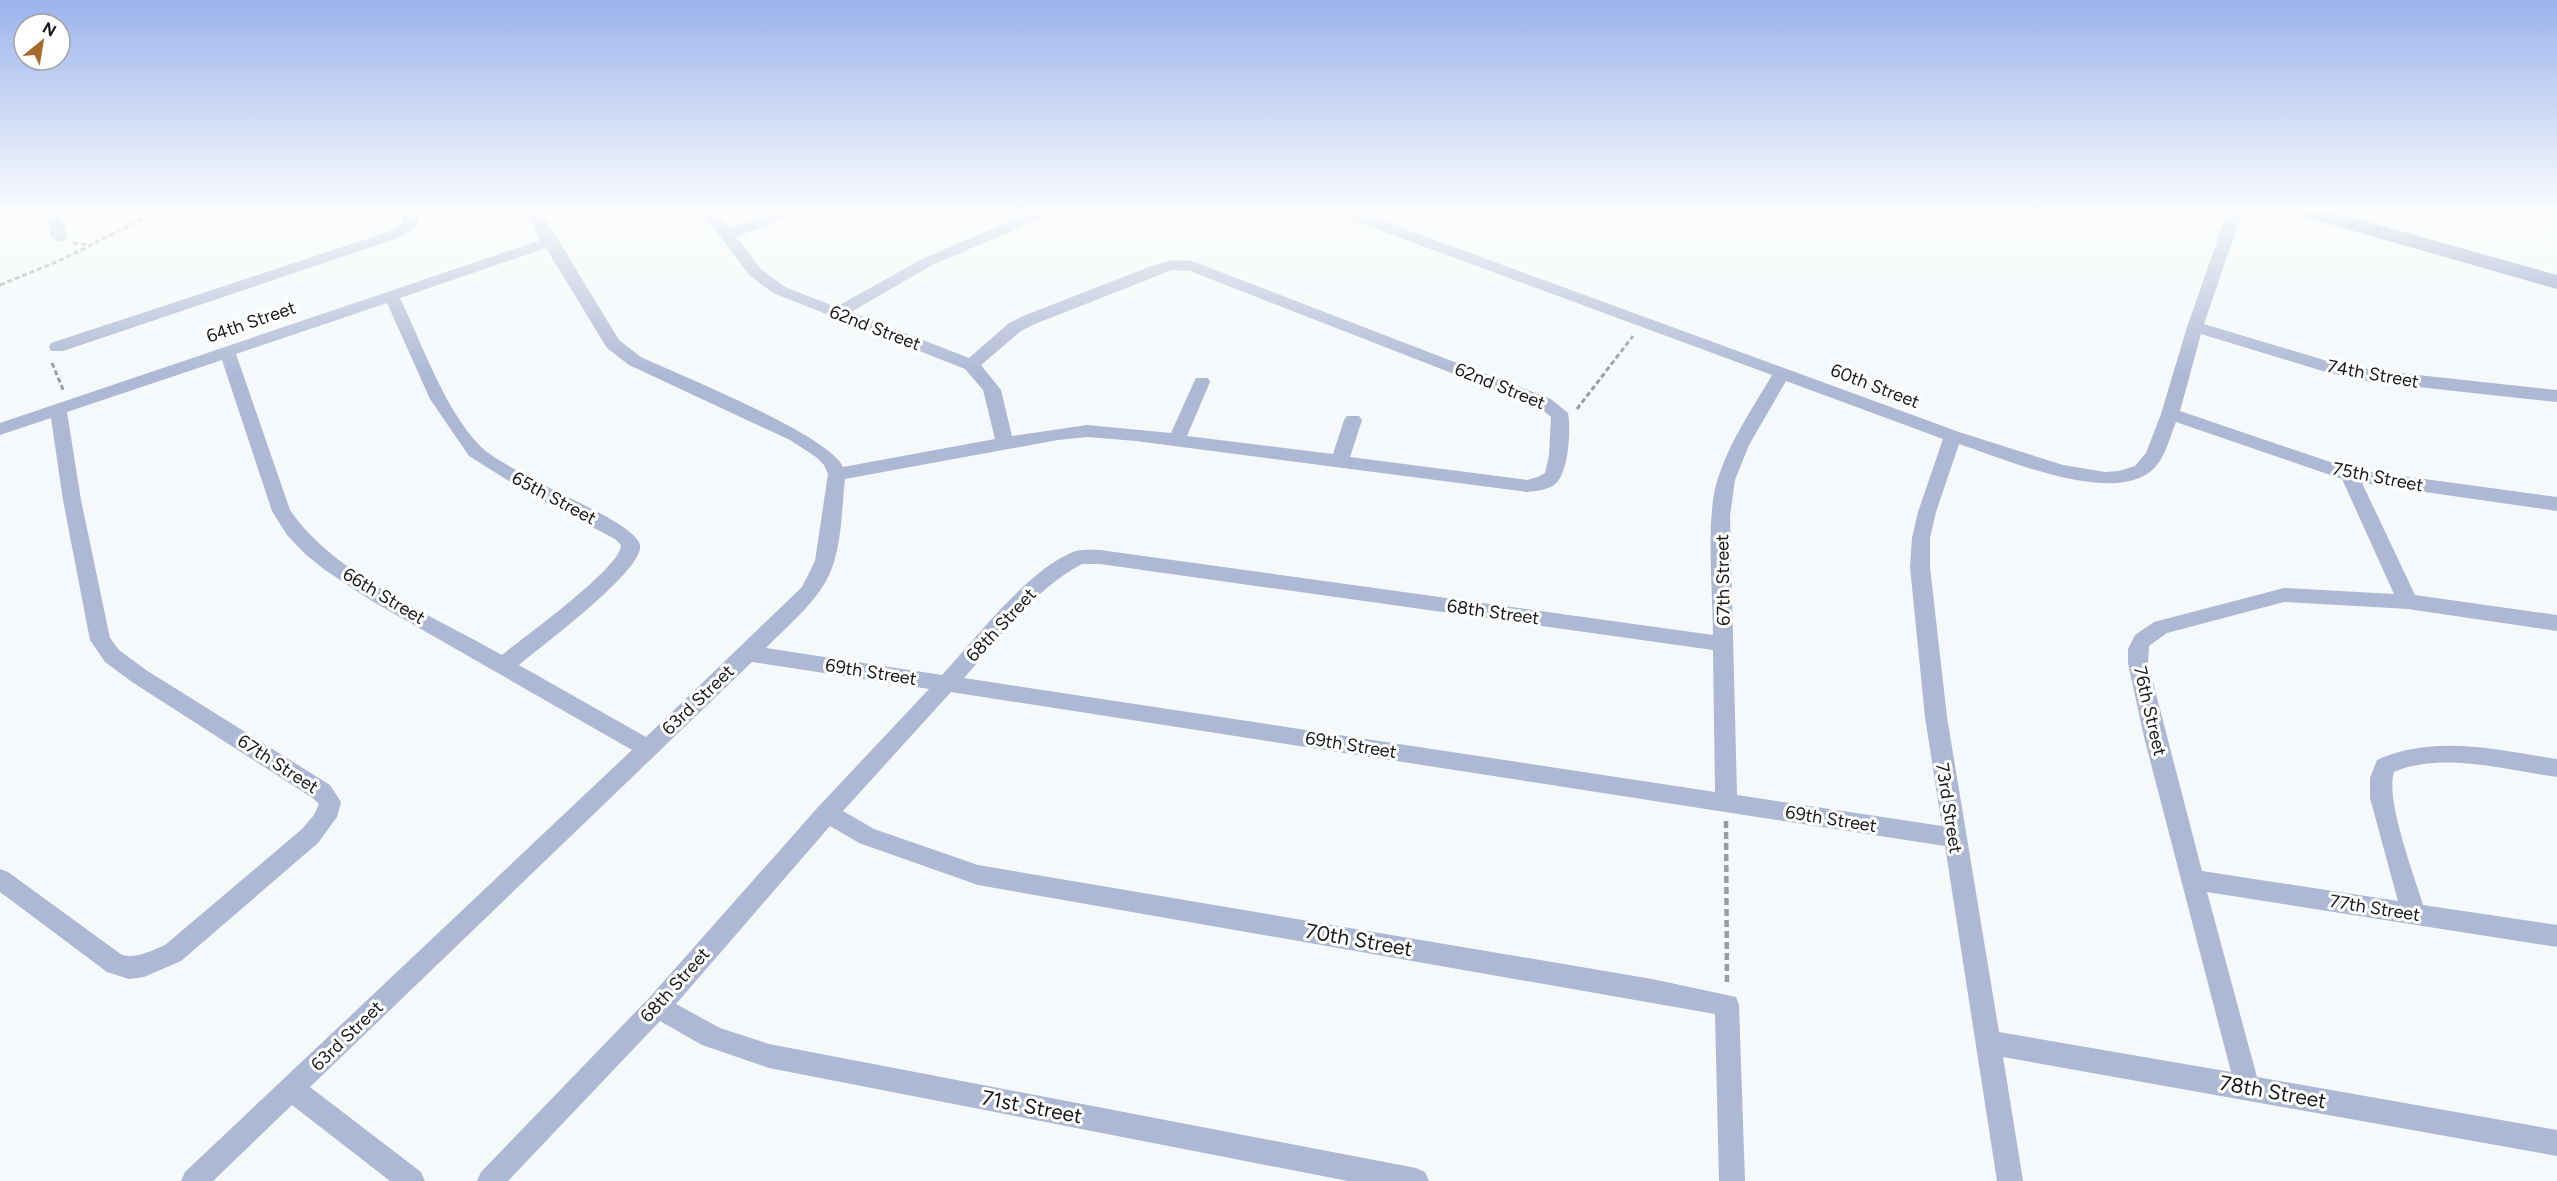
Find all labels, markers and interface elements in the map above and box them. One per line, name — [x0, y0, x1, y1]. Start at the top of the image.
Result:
north arrow — [12, 12, 72, 72]
text: N — [39, 18, 59, 41]
street label: 64th Street — [203, 296, 299, 348]
street label: 62nd Street — [826, 301, 924, 355]
street label: 74th Street — [2326, 355, 2421, 393]
street label: 62nd Street — [1452, 358, 1549, 414]
street label: 60th Street — [1827, 359, 1923, 413]
street label: 75th Street — [2331, 457, 2425, 497]
street label: 65th Street — [508, 467, 600, 529]
street label: 67th Street — [1711, 534, 1735, 626]
street label: 66th Street — [339, 563, 429, 629]
street label: 68th Street — [961, 583, 1041, 666]
street label: 68th Street — [1445, 595, 1541, 629]
street label: 69th Street — [824, 654, 918, 690]
street label: 63rd Street — [657, 660, 739, 740]
street label: 76th Street — [2129, 664, 2171, 758]
street label: 69th Street — [1304, 727, 1398, 763]
street label: 67th Street — [234, 730, 323, 798]
street label: 73rd Street — [1931, 761, 1967, 855]
street label: 69th Street — [1784, 801, 1878, 837]
street label: 77th Street — [2328, 890, 2422, 926]
street label: 70th Street — [1304, 918, 1415, 961]
street label: 68th Street — [636, 943, 714, 1027]
street label: 63rd Street — [306, 996, 388, 1076]
street label: 78th Street — [2218, 1070, 2328, 1113]
street label: 71st Street — [980, 1085, 1084, 1128]

